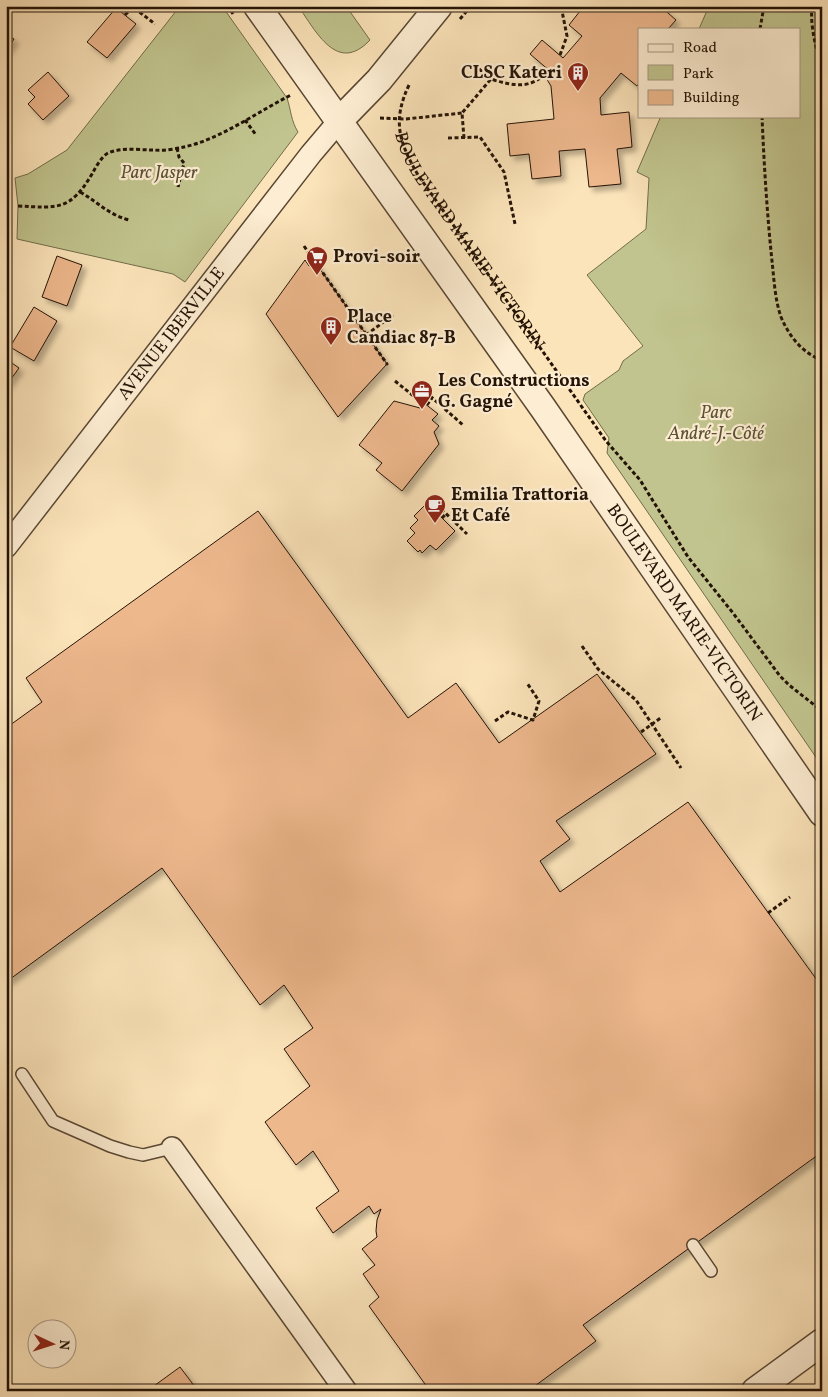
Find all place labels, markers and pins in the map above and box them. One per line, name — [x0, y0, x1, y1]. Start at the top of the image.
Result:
place label: CLSC Kateri — [461, 61, 562, 86]
building icon: CLSC Kateri — [566, 61, 590, 92]
supermarket icon: Provi-soir — [305, 245, 329, 276]
place label: Provi-soir — [333, 245, 421, 270]
place label: Place Candiac 87-B — [347, 305, 456, 351]
building icon: Place Candiac 87-B — [319, 315, 343, 346]
place label: Les Constructions G. Gagné — [438, 369, 590, 415]
office icon: Les Constructions G. Gagné — [410, 379, 434, 410]
place label: Emilia Trattoria Et Café — [451, 483, 589, 529]
cafe icon: Emilia Trattoria Et Café — [423, 493, 447, 524]

